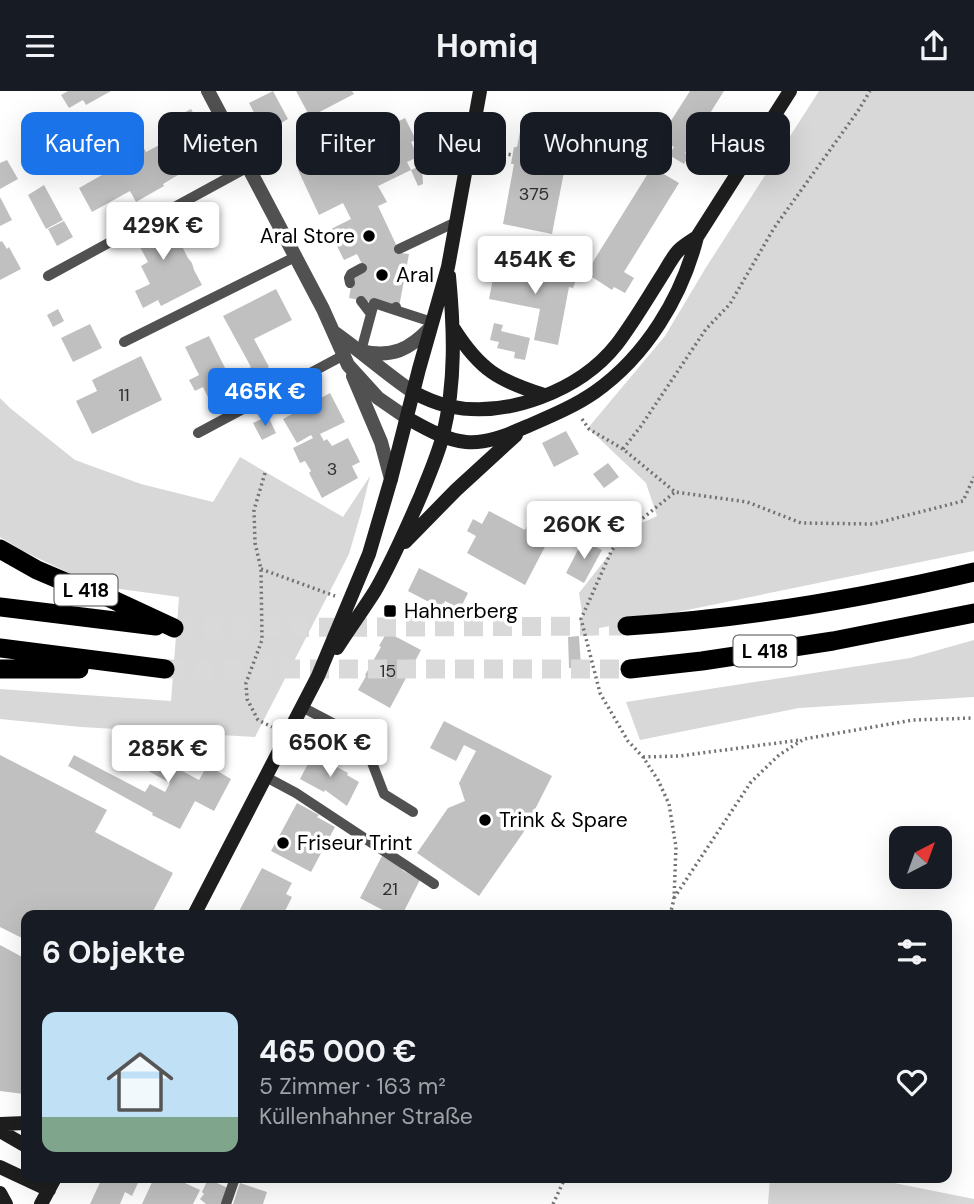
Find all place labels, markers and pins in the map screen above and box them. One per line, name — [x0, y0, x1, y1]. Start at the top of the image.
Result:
pin: 429K € — [106, 202, 220, 262]
place label: Aral Store — [260, 222, 355, 250]
marker: Aral Store — [361, 228, 377, 244]
pin: 454K € — [478, 237, 592, 296]
place label: Aral — [396, 261, 434, 289]
marker: Aral — [374, 267, 390, 283]
pin: 465K € — [208, 369, 322, 428]
pin: 260K € — [527, 501, 641, 561]
place label: Hahnerberg — [404, 597, 518, 625]
marker: Hahnerberg — [382, 603, 398, 619]
pin: 650K € — [273, 719, 387, 779]
pin: 285K € — [111, 725, 225, 785]
place label: Trink & Spare — [499, 806, 628, 834]
marker: Trink & Spare — [477, 812, 493, 828]
place label: Friseur Trint — [297, 829, 413, 857]
marker: Friseur Trint — [275, 835, 291, 851]

